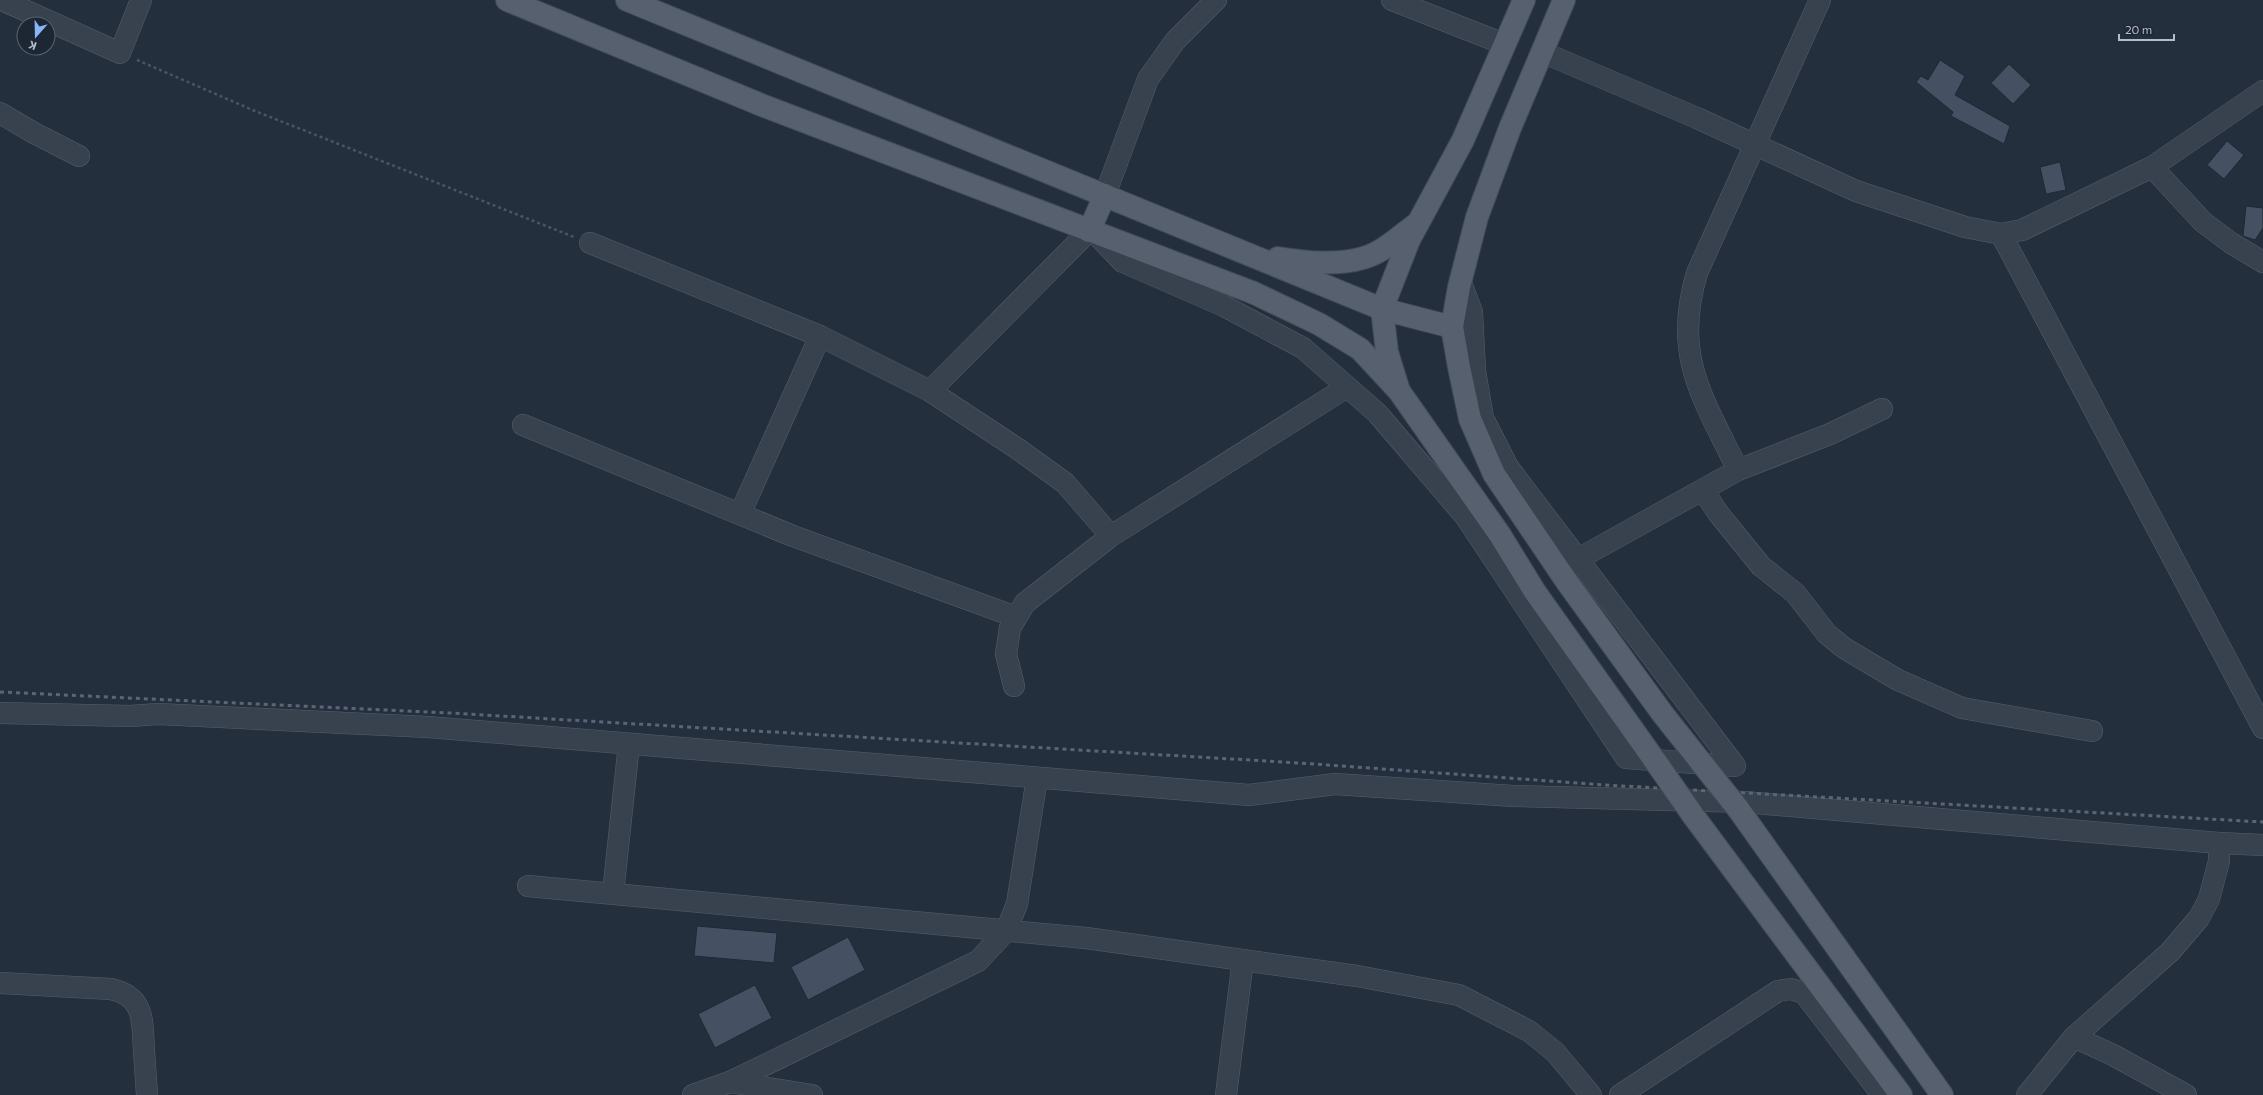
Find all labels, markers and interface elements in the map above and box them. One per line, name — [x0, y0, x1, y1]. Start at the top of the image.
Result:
north arrow — [16, 16, 56, 56]
scale bar — [2119, 16, 2174, 42]
text: 20 m — [2125, 22, 2152, 36]
text: K — [26, 38, 38, 53]

